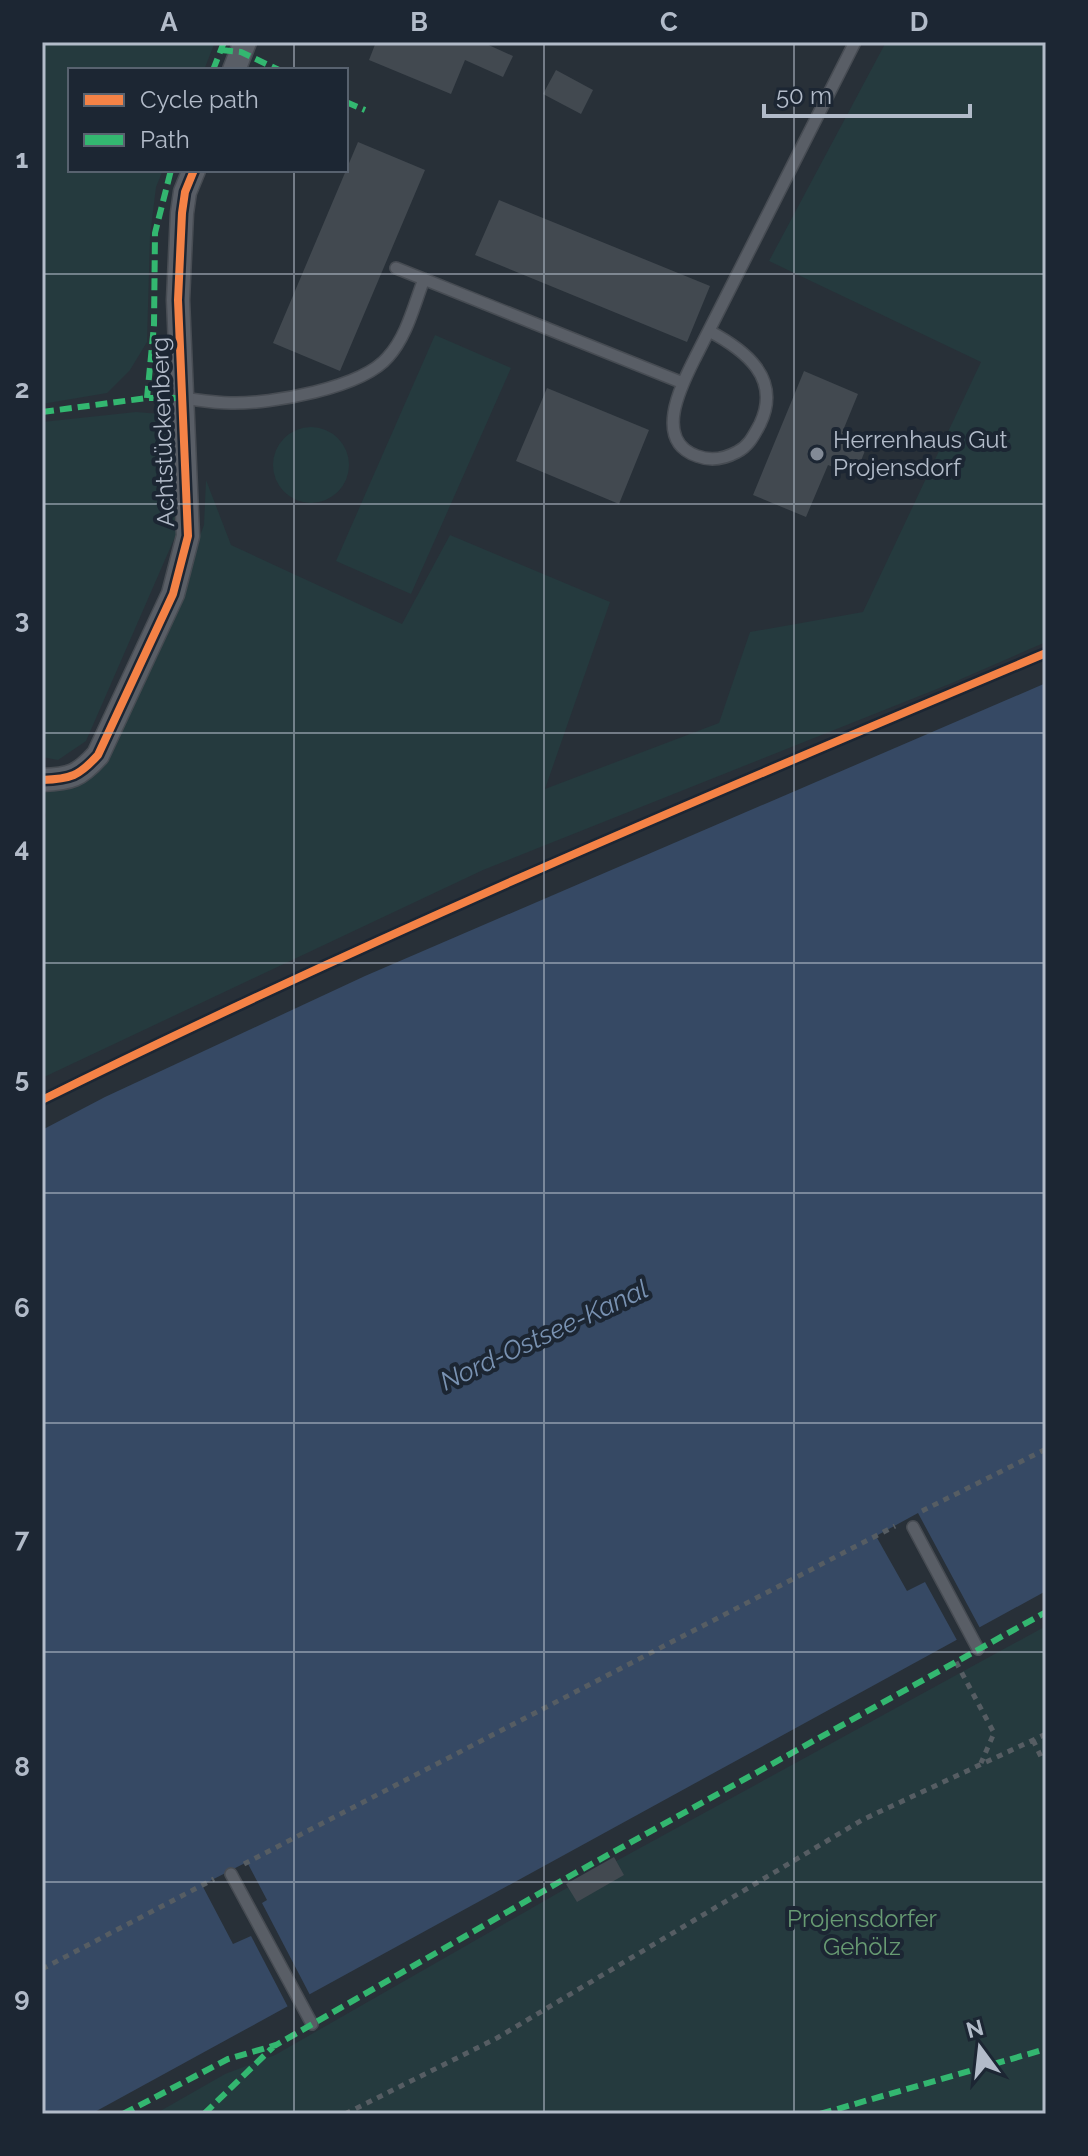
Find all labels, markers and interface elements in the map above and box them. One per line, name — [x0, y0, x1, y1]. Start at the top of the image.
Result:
text: A — [160, 7, 178, 37]
text: B — [410, 7, 428, 37]
text: C — [660, 7, 678, 37]
text: D — [910, 7, 928, 37]
legend — [68, 68, 348, 172]
scale bar — [764, 68, 970, 118]
text: 50 m — [776, 81, 832, 110]
text: Cycle path — [140, 85, 259, 114]
text: Path — [140, 125, 190, 154]
text: 1 — [16, 144, 29, 174]
street label: Achtstückenberg — [145, 337, 180, 527]
text: 2 — [15, 374, 29, 404]
place label: Herrenhaus Gut Projensdorf — [833, 425, 1008, 482]
marker: Herrenhaus Gut Projensdorf — [808, 445, 826, 463]
text: 3 — [15, 604, 29, 634]
text: 4 — [15, 833, 29, 863]
text: 5 — [15, 1063, 29, 1093]
water label: Nord-Ostsee-Kanal — [435, 1274, 653, 1396]
text: 6 — [14, 1293, 30, 1323]
text: 7 — [15, 1523, 30, 1553]
text: 8 — [14, 1752, 30, 1782]
park label: Projensdorfer Gehölz — [787, 1904, 938, 1961]
text: 9 — [14, 1982, 30, 2012]
north arrow — [940, 2008, 1020, 2088]
text: N — [963, 2014, 986, 2043]

